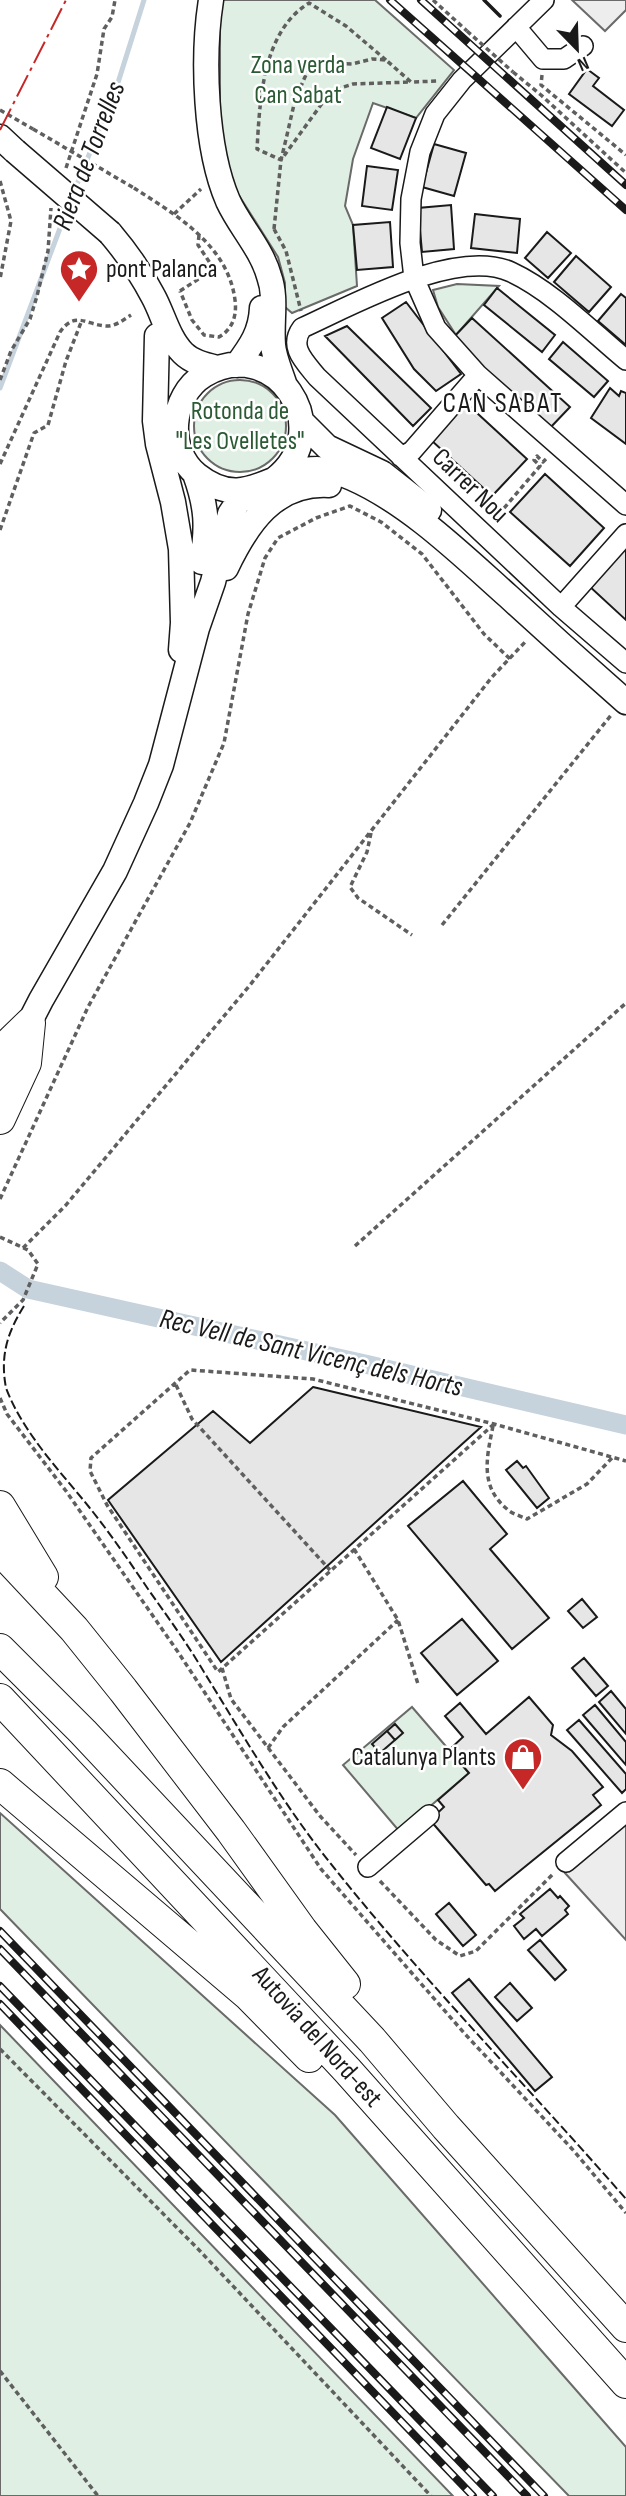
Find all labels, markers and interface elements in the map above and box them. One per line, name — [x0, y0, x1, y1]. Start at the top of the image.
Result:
north arrow — [542, 14, 612, 84]
park label: Zona verda Can Sabat — [251, 50, 345, 111]
text: N — [574, 51, 592, 76]
water label: Riera de Torrelles — [46, 77, 133, 235]
place icon: pont Palanca — [58, 248, 100, 303]
place label: pont Palanca — [106, 254, 218, 285]
district label: CAN SABAT — [443, 387, 563, 420]
park label: Rotonda de "Les Ovelletes" — [175, 396, 305, 457]
street label: Carrer Nou — [426, 442, 514, 530]
water label: Rec Vell de Sant Vicenç dels Horts — [156, 1302, 466, 1404]
shop icon: Catalunya Plants — [502, 1736, 544, 1791]
place label: Catalunya Plants — [351, 1742, 496, 1773]
street label: Autovia del Nord-est — [245, 1959, 388, 2114]

